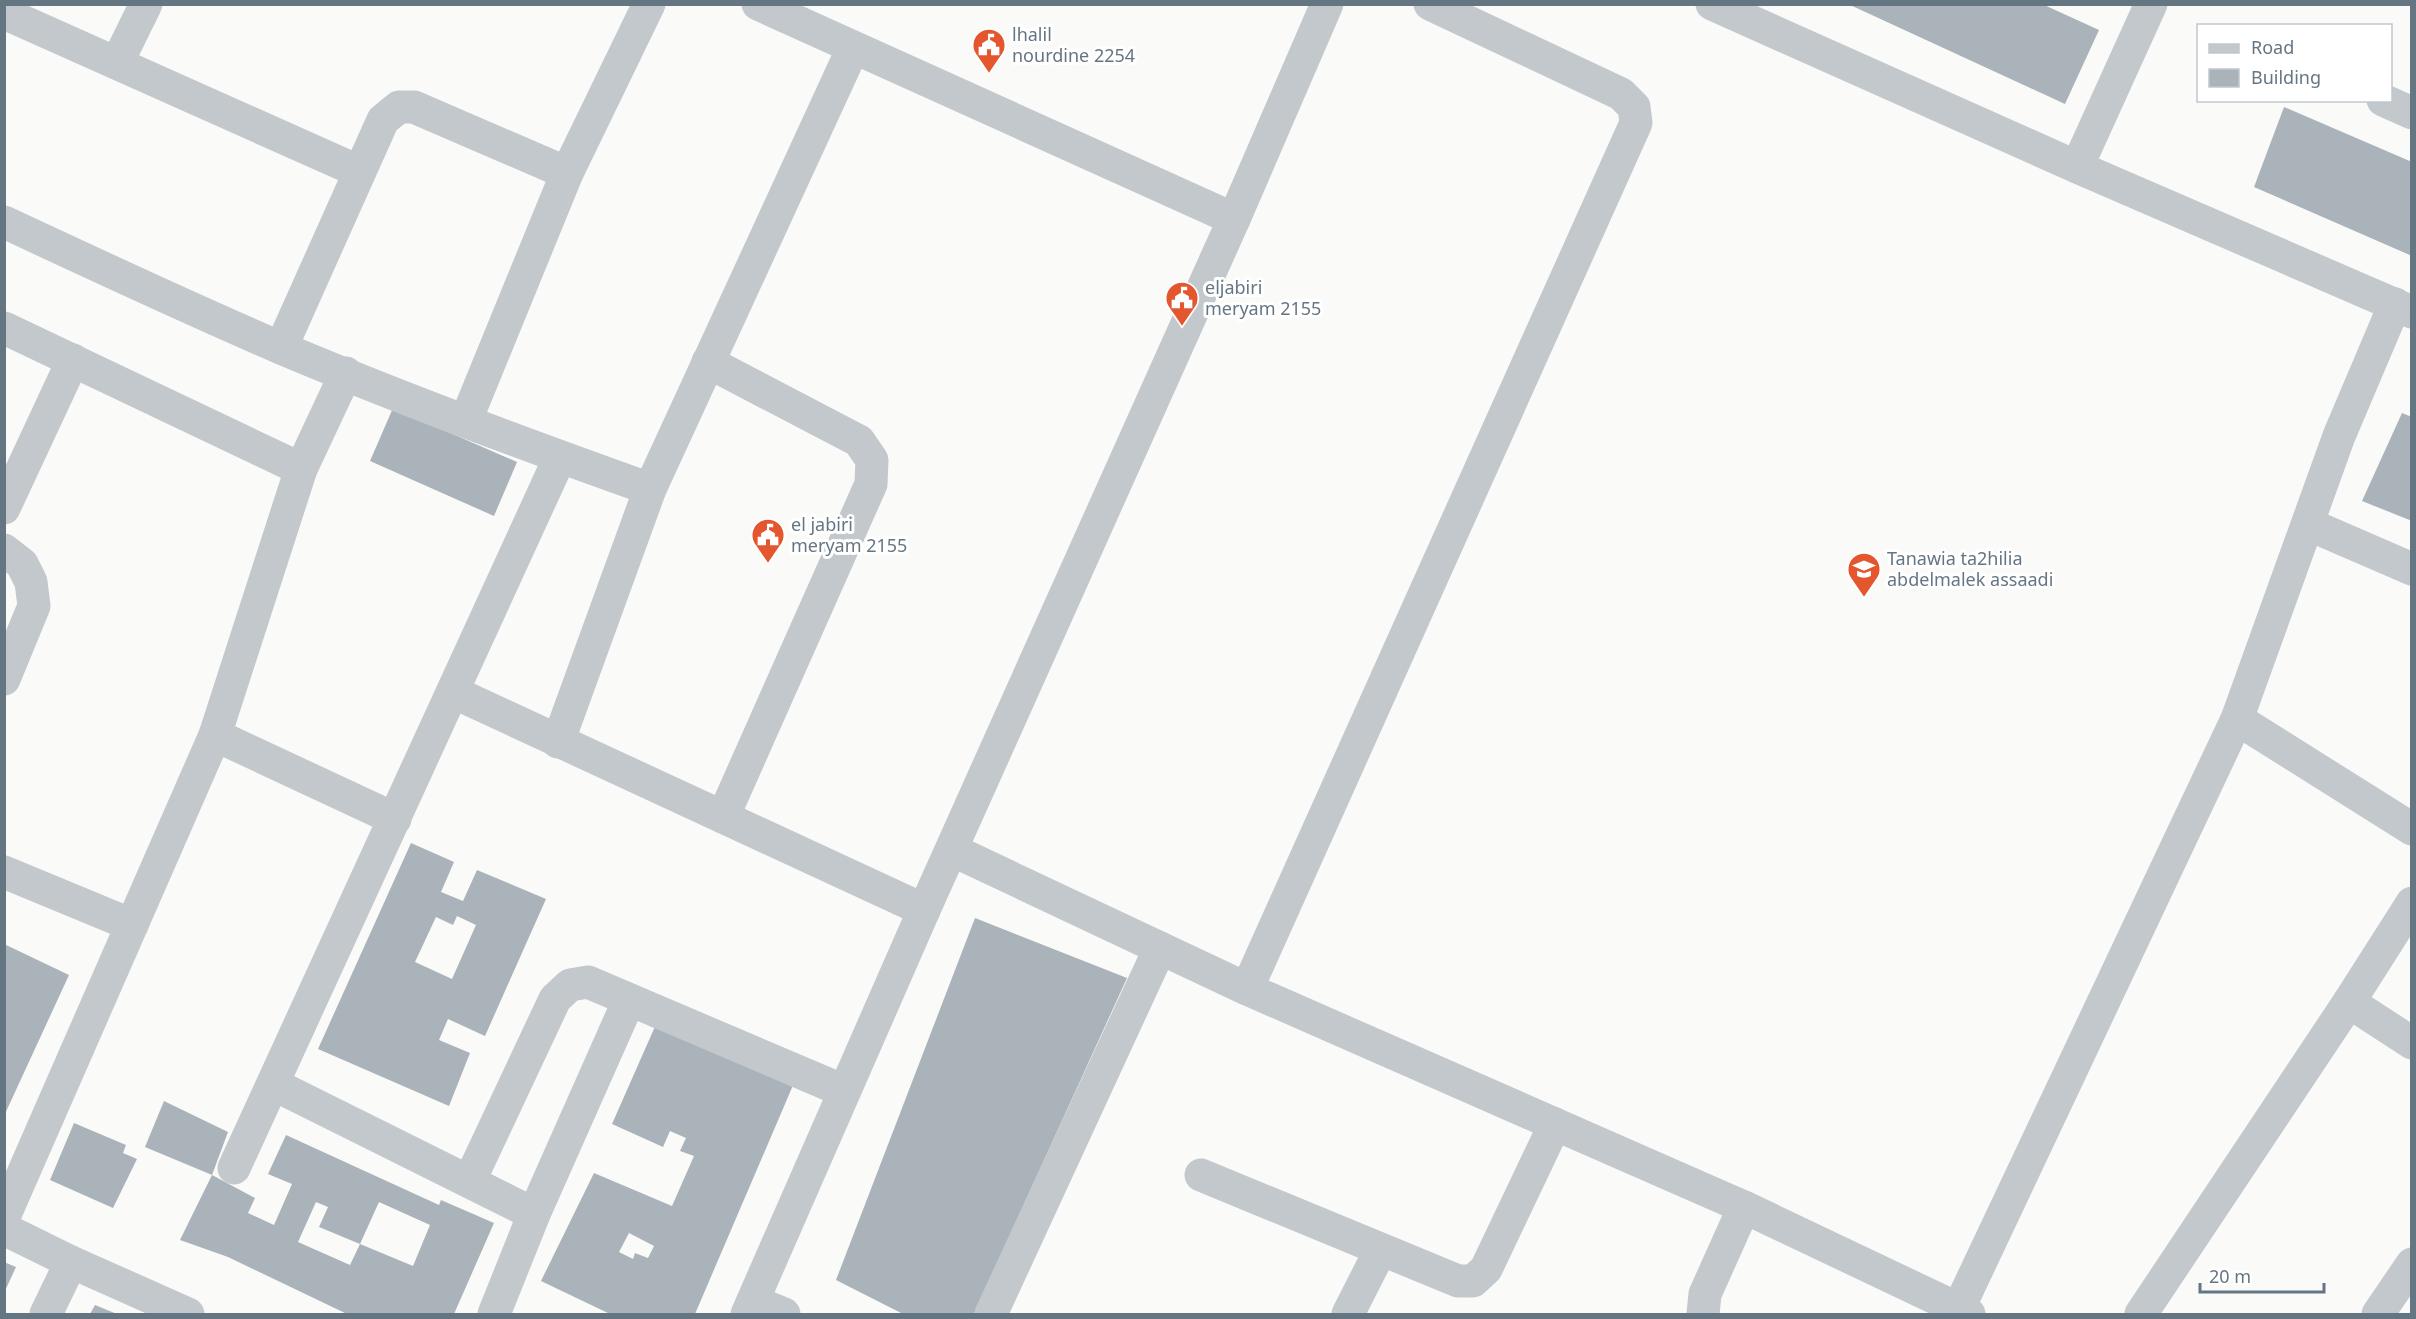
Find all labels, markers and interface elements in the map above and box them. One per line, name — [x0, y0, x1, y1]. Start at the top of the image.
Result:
place label: lhalil nourdine 2254 — [1012, 22, 1135, 67]
legend — [2197, 24, 2392, 102]
public building icon: lhalil nourdine 2254 — [971, 27, 1007, 74]
text: Road — [2251, 35, 2294, 59]
text: Building — [2251, 65, 2321, 89]
place label: eljabiri meryam 2155 — [1205, 275, 1321, 320]
public building icon: eljabiri meryam 2155 — [1164, 280, 1200, 327]
place label: el jabiri meryam 2155 — [791, 512, 907, 557]
public building icon: el jabiri meryam 2155 — [750, 517, 786, 564]
place label: Tanawia ta2hilia abdelmalek assaadi — [1887, 546, 2053, 591]
school or university icon: Tanawia ta2hilia abdelmalek assaadi — [1846, 551, 1882, 598]
scale bar — [2200, 1256, 2324, 1294]
text: 20 m — [2209, 1264, 2251, 1288]

